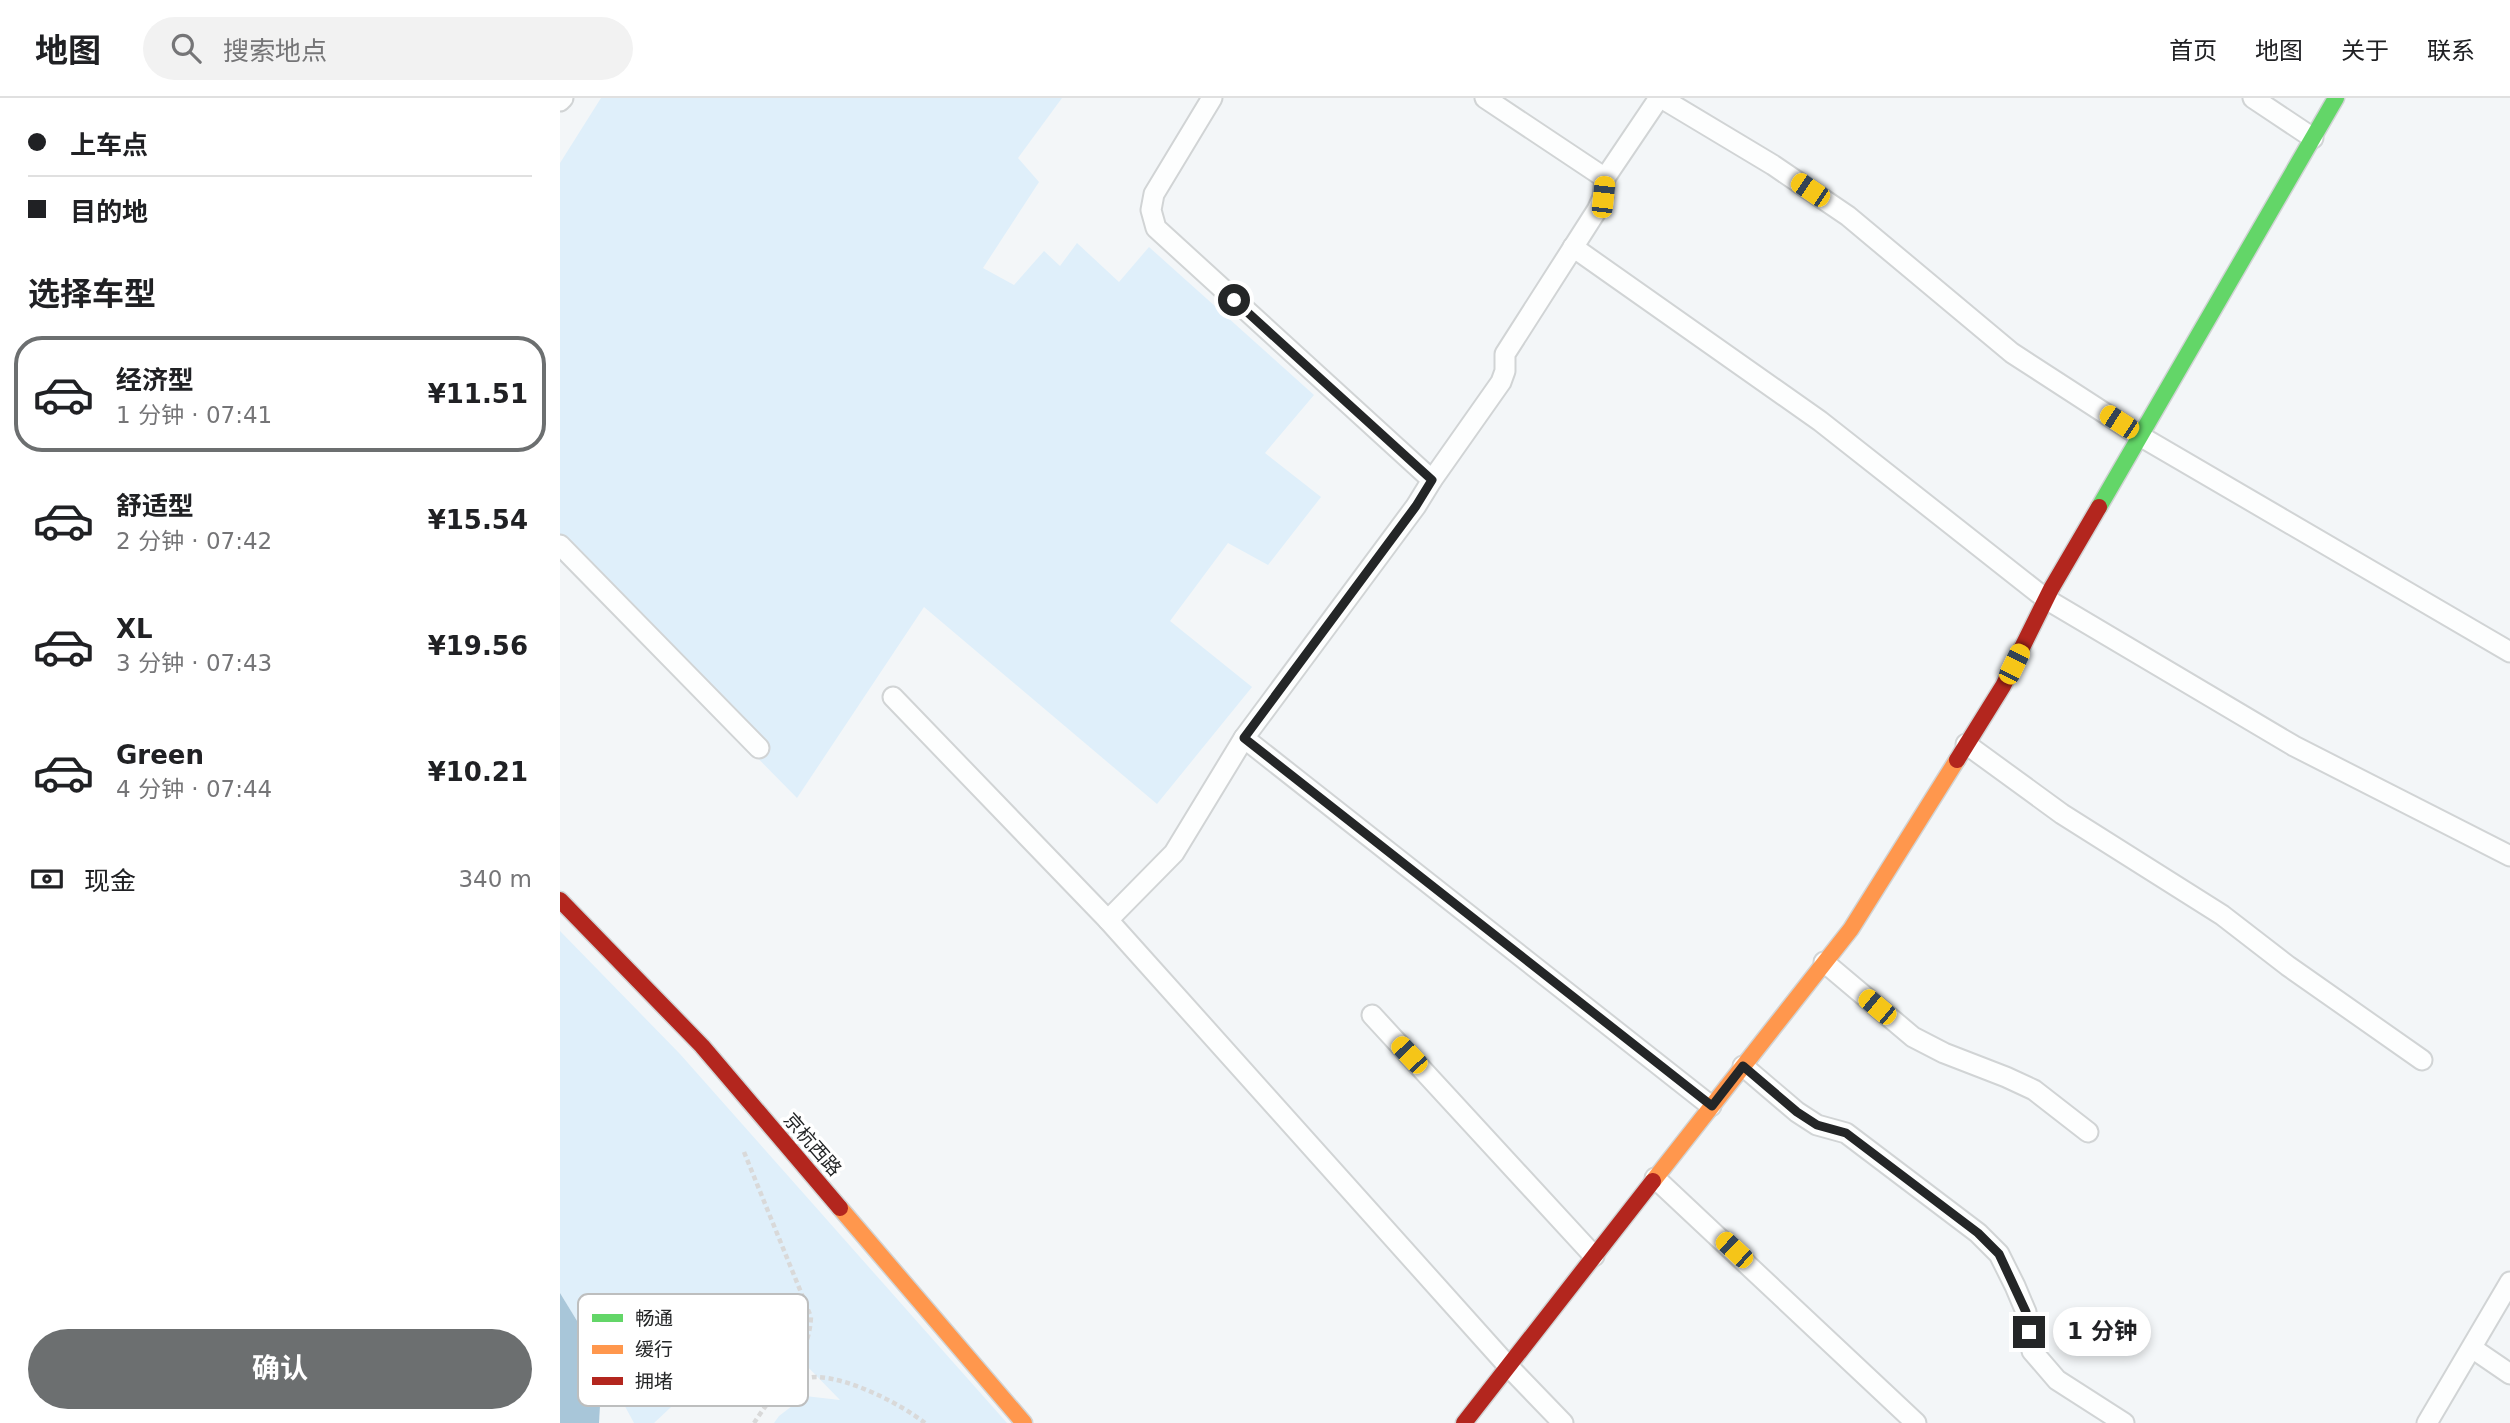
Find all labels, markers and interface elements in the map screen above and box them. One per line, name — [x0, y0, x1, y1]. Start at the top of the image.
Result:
search box — [143, 17, 633, 80]
icon: search — [167, 29, 205, 67]
text: 地图 — [35, 31, 101, 70]
text: 搜索地点 — [223, 36, 327, 66]
text: 首页 — [2169, 37, 2217, 65]
text: 地图 — [2255, 37, 2303, 65]
text: 关于 — [2341, 37, 2389, 65]
text: 联系 — [2427, 37, 2475, 65]
text: 上车点 — [70, 130, 148, 160]
car — [1787, 170, 1834, 210]
car — [1591, 175, 1616, 219]
text: 目的地 — [70, 197, 148, 227]
text: 选择车型 — [28, 275, 156, 313]
route start — [1218, 284, 1250, 316]
icon: car — [32, 363, 95, 426]
text: 经济型 — [116, 365, 194, 395]
text: ¥11.51 — [428, 379, 528, 409]
text: 1 分钟 · 07:41 — [116, 402, 272, 428]
car — [2096, 402, 2143, 442]
icon: car — [32, 489, 95, 552]
text: 舒适型 — [116, 491, 194, 521]
text: ¥15.54 — [428, 505, 528, 535]
text: 2 分钟 · 07:42 — [116, 528, 272, 554]
text: XL — [116, 614, 153, 644]
icon: car — [32, 615, 95, 678]
text: ¥19.56 — [428, 631, 528, 661]
car — [1996, 641, 2033, 687]
text: 3 分钟 · 07:43 — [116, 650, 272, 676]
text: Green — [116, 740, 204, 770]
icon: car — [32, 741, 95, 804]
text: ¥10.21 — [428, 757, 528, 787]
text: 4 分钟 · 07:44 — [116, 776, 272, 802]
icon: cash — [28, 860, 66, 898]
text: 现金 — [84, 866, 136, 896]
text: 340 m — [458, 866, 532, 892]
car — [1855, 985, 1900, 1029]
car — [1387, 1032, 1432, 1078]
street label: 京杭西路 — [780, 1108, 846, 1180]
car — [1712, 1228, 1757, 1272]
legend — [578, 1294, 808, 1406]
text: 畅通 — [635, 1307, 673, 1329]
callout: 1 分钟 — [2054, 1308, 2152, 1356]
route end — [2013, 1316, 2045, 1348]
text: 1 分钟 — [2067, 1318, 2137, 1344]
button: 确认 — [28, 1329, 532, 1409]
text: 缓行 — [635, 1338, 673, 1360]
text: 拥堵 — [635, 1370, 673, 1392]

